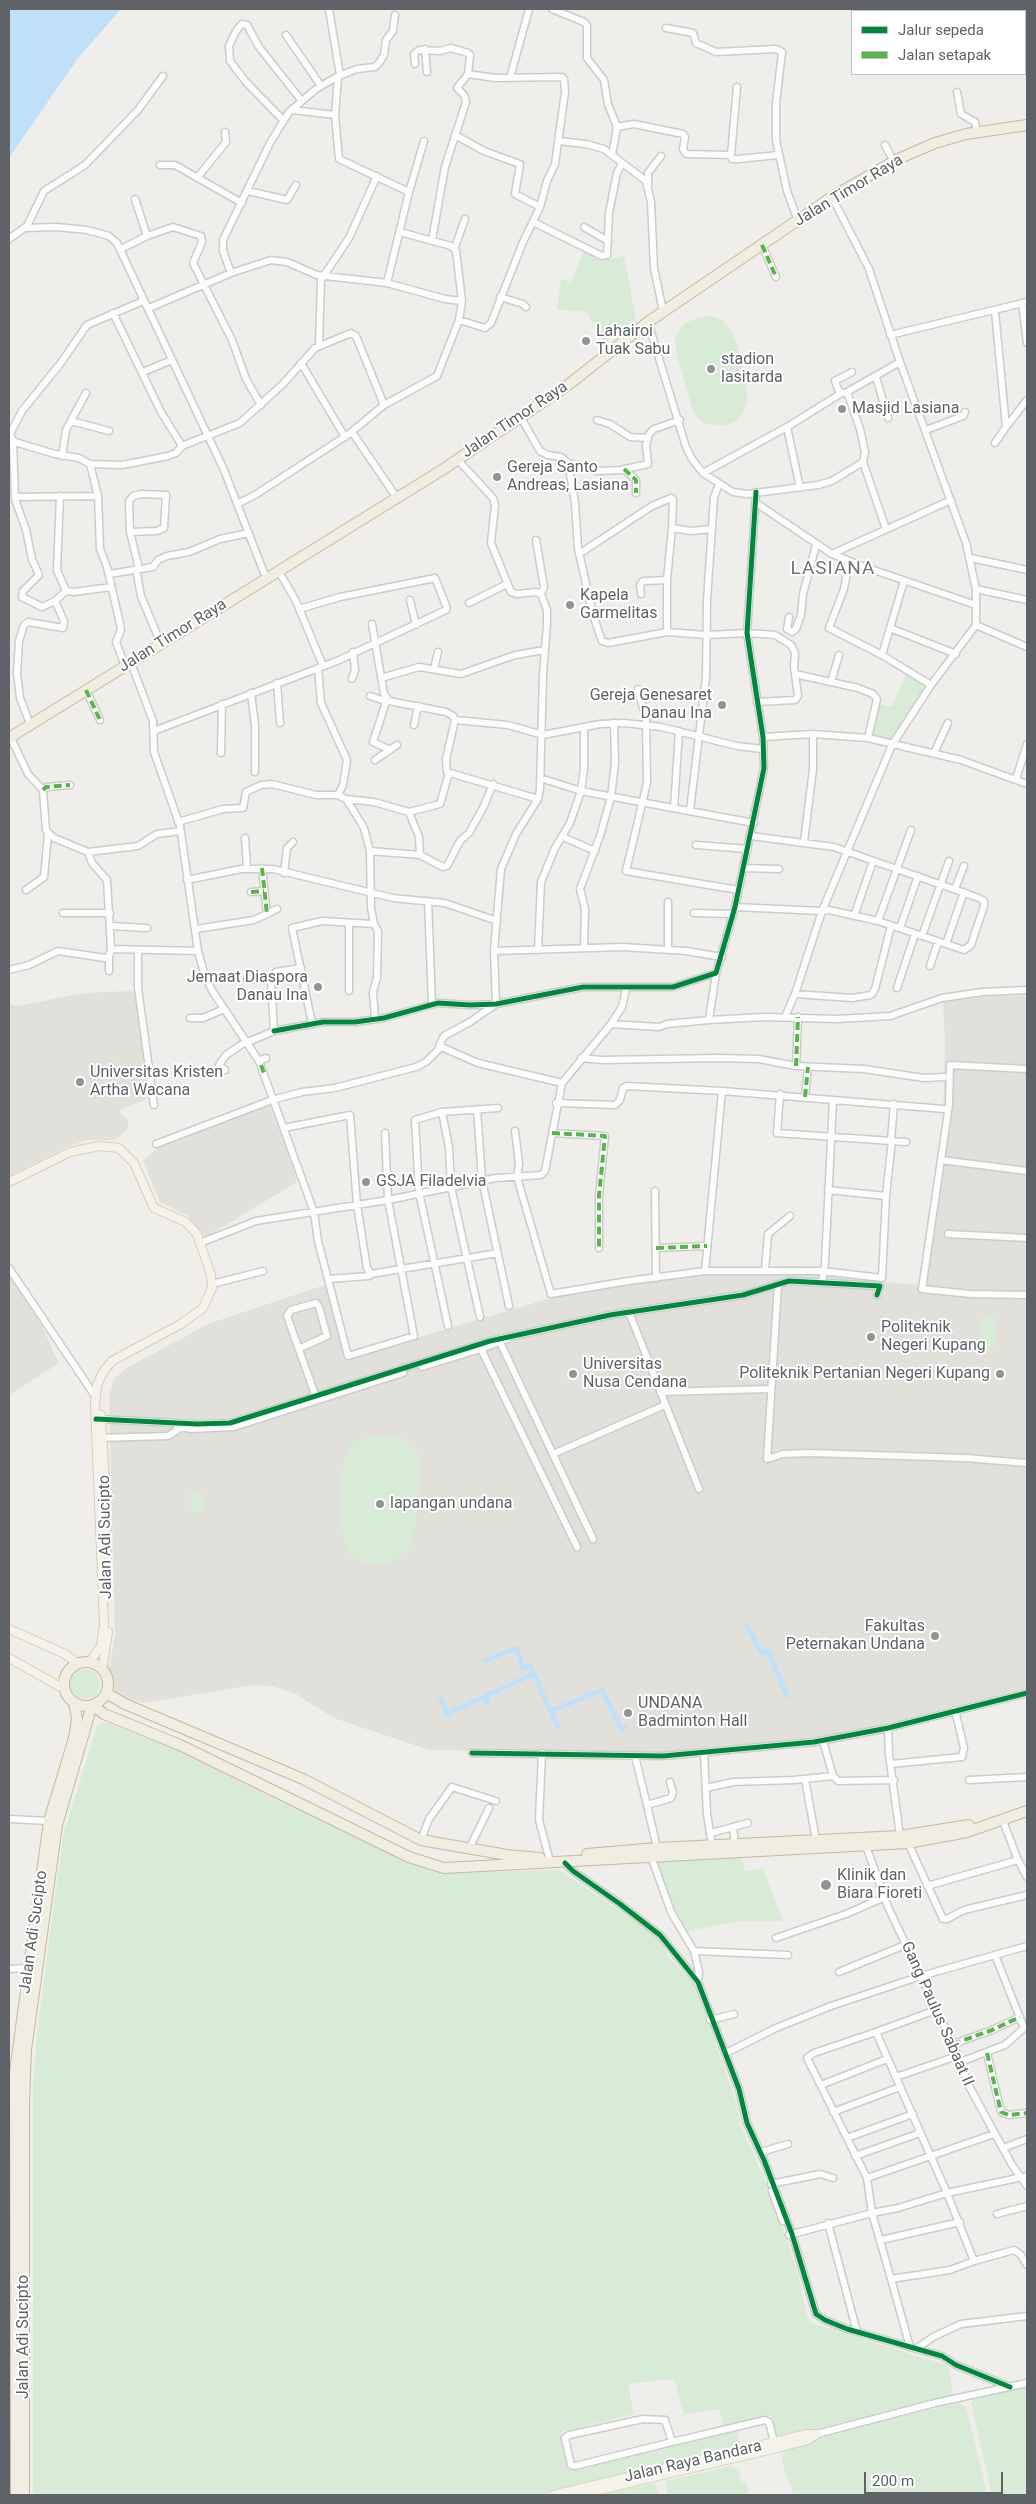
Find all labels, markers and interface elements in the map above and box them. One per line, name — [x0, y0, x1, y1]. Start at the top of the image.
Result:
legend — [851, 10, 1026, 75]
text: Jalur sepeda — [898, 21, 984, 39]
text: Jalan setapak — [898, 46, 991, 64]
street label: Jalan Timor Raya — [791, 151, 907, 231]
place label: Lahairoi Tuak Sabu — [596, 322, 670, 360]
marker: Lahairoi Tuak Sabu — [580, 335, 592, 347]
place label: stadion lasitarda — [721, 350, 783, 388]
marker: stadion lasitarda — [705, 363, 717, 375]
street label: Jalan Timor Raya — [458, 378, 572, 462]
place label: Masjid Lasiana — [852, 399, 959, 419]
marker: Masjid Lasiana — [836, 403, 848, 415]
place label: Gereja Santo Andreas, Lasiana — [507, 458, 629, 496]
marker: Gereja Santo Andreas, Lasiana — [491, 471, 503, 483]
district label: LASIANA — [790, 558, 876, 580]
place label: Kapela Garmelitas — [580, 586, 658, 624]
street label: Jalan Timor Raya — [116, 595, 230, 677]
marker: Kapela Garmelitas — [564, 599, 576, 611]
place label: Gereja Genesaret Danau Ina — [590, 686, 712, 724]
marker: Gereja Genesaret Danau Ina — [716, 699, 728, 711]
place label: Jemaat Diaspora Danau Ina — [187, 968, 308, 1006]
marker: Jemaat Diaspora Danau Ina — [312, 981, 324, 993]
place label: Universitas Kristen Artha Wacana — [90, 1063, 223, 1101]
marker: Universitas Kristen Artha Wacana — [74, 1076, 86, 1088]
place label: GSJA Filadelvia — [376, 1172, 487, 1192]
marker: GSJA Filadelvia — [360, 1176, 372, 1188]
place label: Politeknik Negeri Kupang — [881, 1318, 986, 1356]
marker: Politeknik Negeri Kupang — [865, 1331, 877, 1343]
place label: Universitas Nusa Cendana — [583, 1355, 687, 1393]
place label: Politeknik Pertanian Negeri Kupang — [739, 1364, 990, 1384]
marker: Universitas Nusa Cendana — [567, 1368, 579, 1380]
marker: Politeknik Pertanian Negeri Kupang — [994, 1368, 1006, 1380]
street label: Jalan Adi Sucipto — [95, 1475, 117, 1599]
place label: lapangan undana — [390, 1494, 513, 1514]
marker: lapangan undana — [374, 1498, 386, 1510]
place label: Fakultas Peternakan Undana — [786, 1617, 925, 1655]
marker: Fakultas Peternakan Undana — [929, 1630, 941, 1642]
place label: UNDANA Badminton Hall — [638, 1694, 747, 1732]
marker: UNDANA Badminton Hall — [622, 1707, 634, 1719]
place label: Klinik dan Biara Fioreti — [837, 1866, 922, 1904]
street label: Jalan Adi Sucipto — [16, 1869, 52, 1995]
marker: Klinik dan Biara Fioreti — [819, 1878, 833, 1892]
street label: Gang Paulus Sabaat II — [896, 1939, 978, 2089]
street label: Jalan Adi Sucipto — [14, 2275, 34, 2399]
street label: Jalan Raya Bandara — [622, 2437, 764, 2487]
scale bar — [866, 2462, 1005, 2494]
text: 200 m — [872, 2472, 914, 2490]

